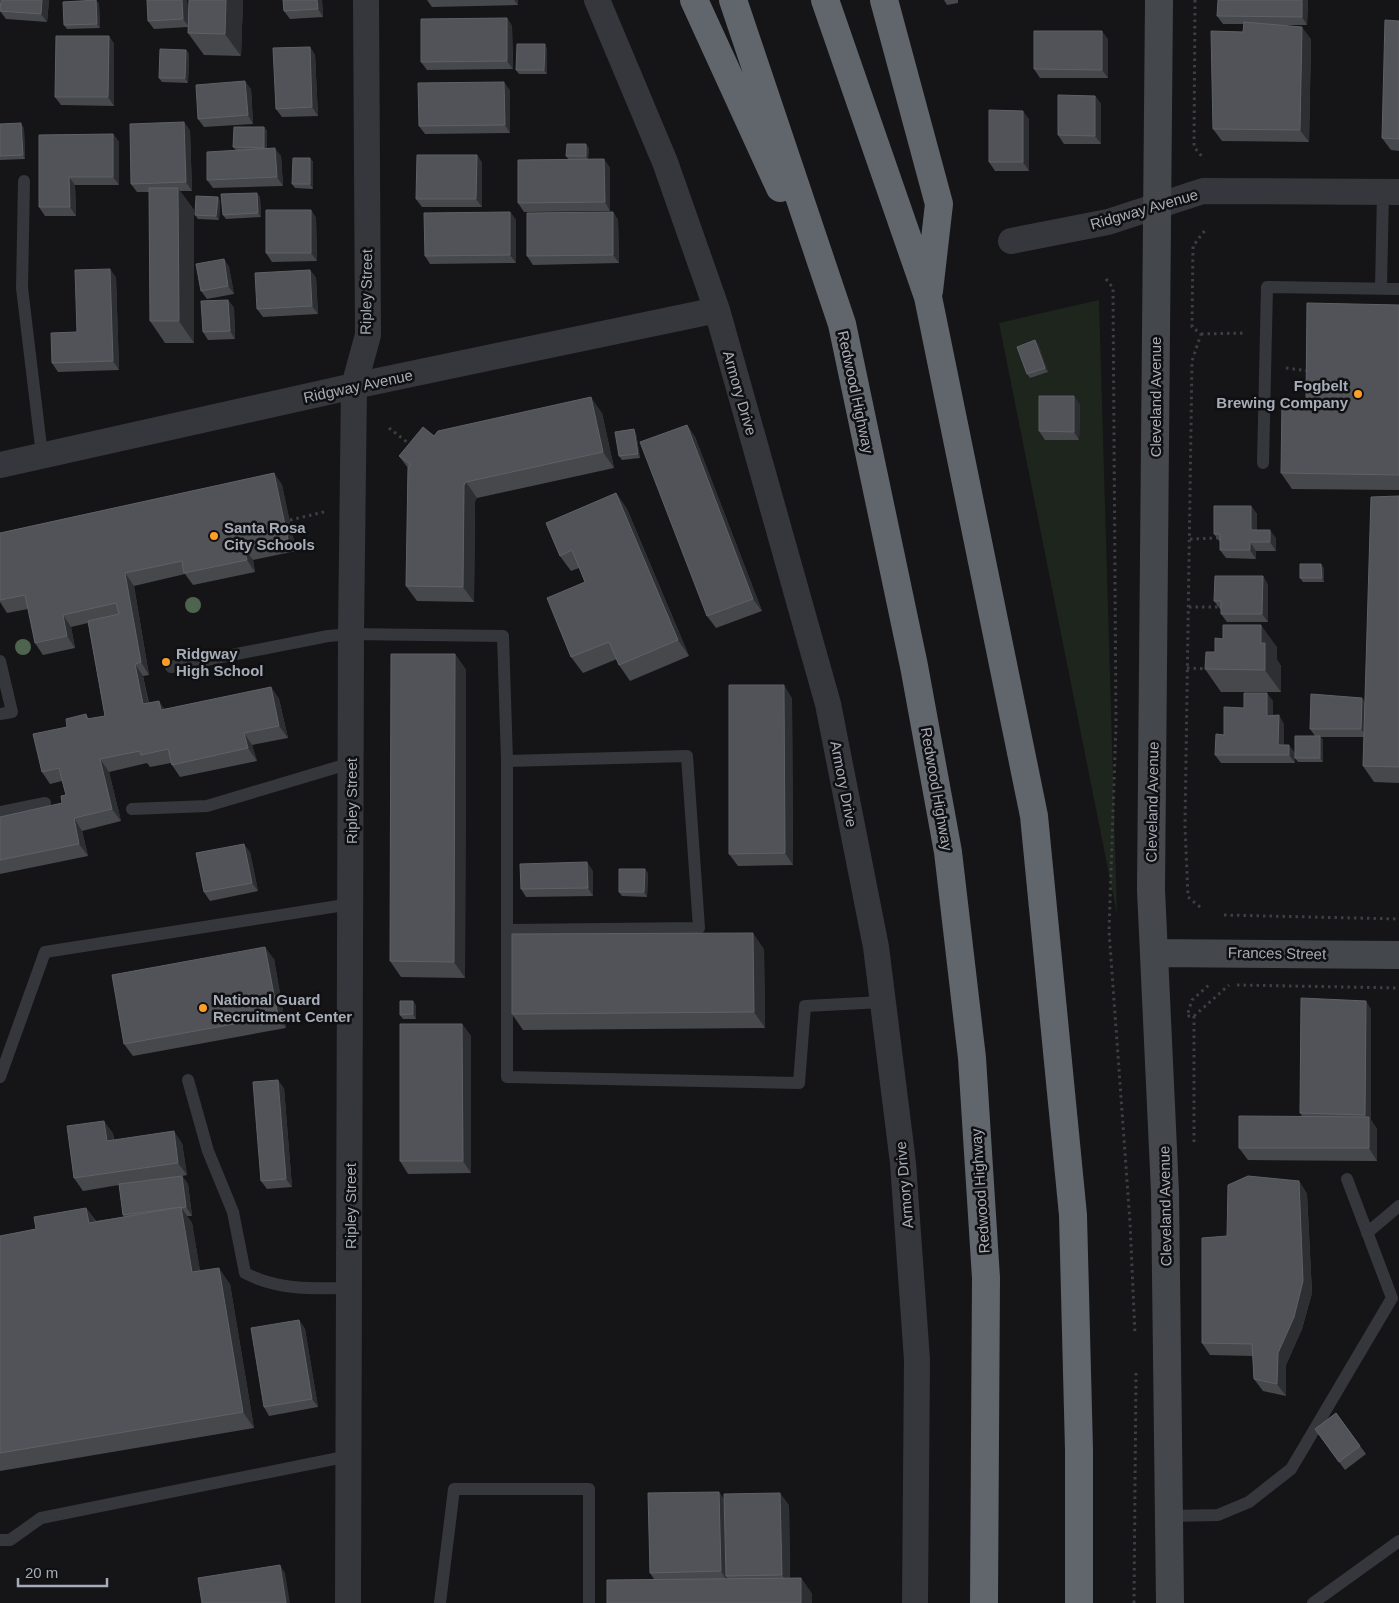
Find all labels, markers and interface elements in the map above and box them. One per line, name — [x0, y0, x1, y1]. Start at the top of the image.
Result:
street label: Ridgway Avenue — [1088, 185, 1200, 233]
street label: Ripley Street — [357, 248, 375, 335]
street label: Redwood Highway — [835, 329, 877, 455]
street label: Cleveland Avenue — [1147, 337, 1164, 457]
street label: Armory Drive — [720, 349, 760, 437]
street label: Ridgway Avenue — [302, 366, 414, 406]
place label: Fogbelt Brewing Company — [1216, 377, 1349, 411]
marker: Fogbelt Brewing Company — [1352, 388, 1364, 400]
place label: Santa Rosa City Schools — [224, 519, 315, 553]
marker: Santa Rosa City Schools — [208, 530, 220, 542]
place label: Ridgway High School — [176, 645, 264, 679]
marker: Ridgway High School — [160, 656, 172, 668]
street label: Redwood Highway — [918, 726, 956, 853]
street label: Armory Drive — [827, 739, 861, 829]
street label: Cleveland Avenue — [1142, 742, 1162, 862]
street label: Ripley Street — [343, 757, 360, 844]
street label: Frances Street — [1228, 944, 1327, 962]
place label: National Guard Recruitment Center — [213, 991, 352, 1025]
marker: National Guard Recruitment Center — [197, 1002, 209, 1014]
street label: Redwood Highway — [967, 1128, 993, 1254]
street label: Armory Drive — [892, 1141, 916, 1229]
street label: Cleveland Avenue — [1155, 1146, 1175, 1266]
street label: Ripley Street — [342, 1162, 359, 1249]
scale bar — [18, 1556, 106, 1588]
text: 20 m — [25, 1564, 58, 1581]

